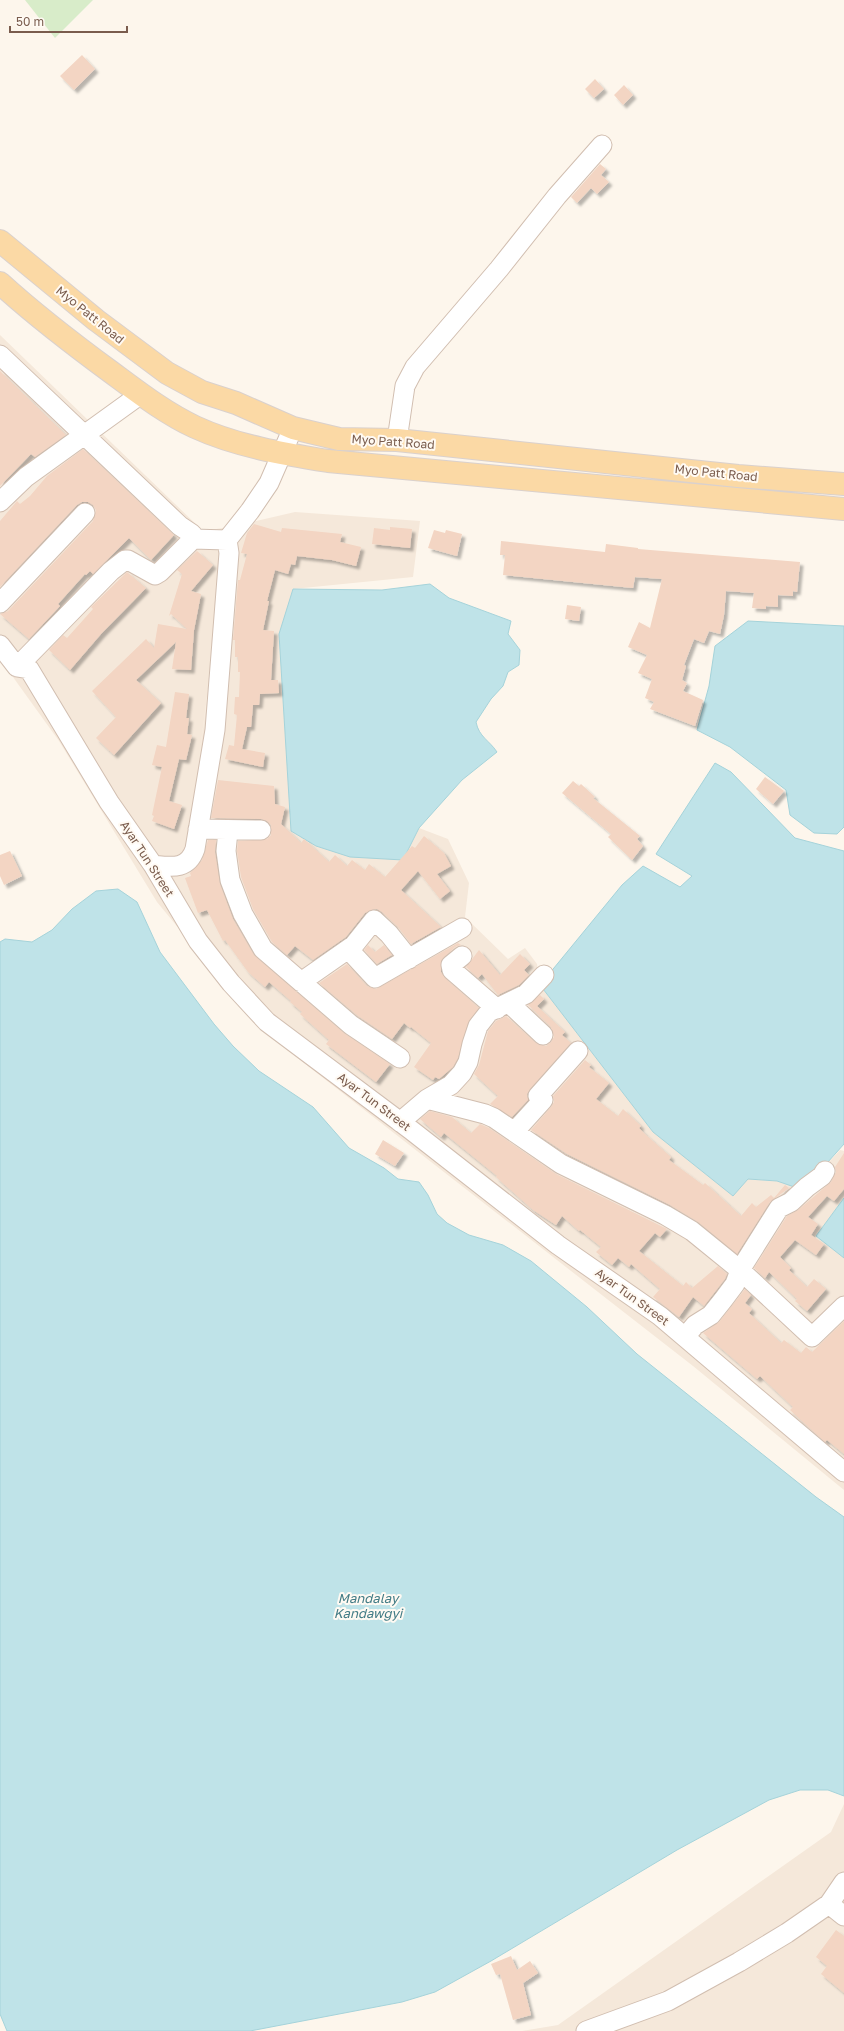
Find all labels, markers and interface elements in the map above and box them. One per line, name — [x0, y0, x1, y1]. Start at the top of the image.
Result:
scale bar — [10, 8, 127, 34]
text: 50 m — [16, 14, 44, 29]
street label: Myo Patt Road — [53, 283, 127, 347]
street label: Myo Patt Road — [351, 431, 435, 452]
street label: Myo Patt Road — [674, 461, 758, 484]
street label: Ayar Tun Street — [117, 818, 178, 900]
street label: Ayar Tun Street — [335, 1069, 414, 1134]
street label: Ayar Tun Street — [592, 1265, 672, 1329]
water label: Mandalay Kandawgyi — [334, 1590, 404, 1621]

